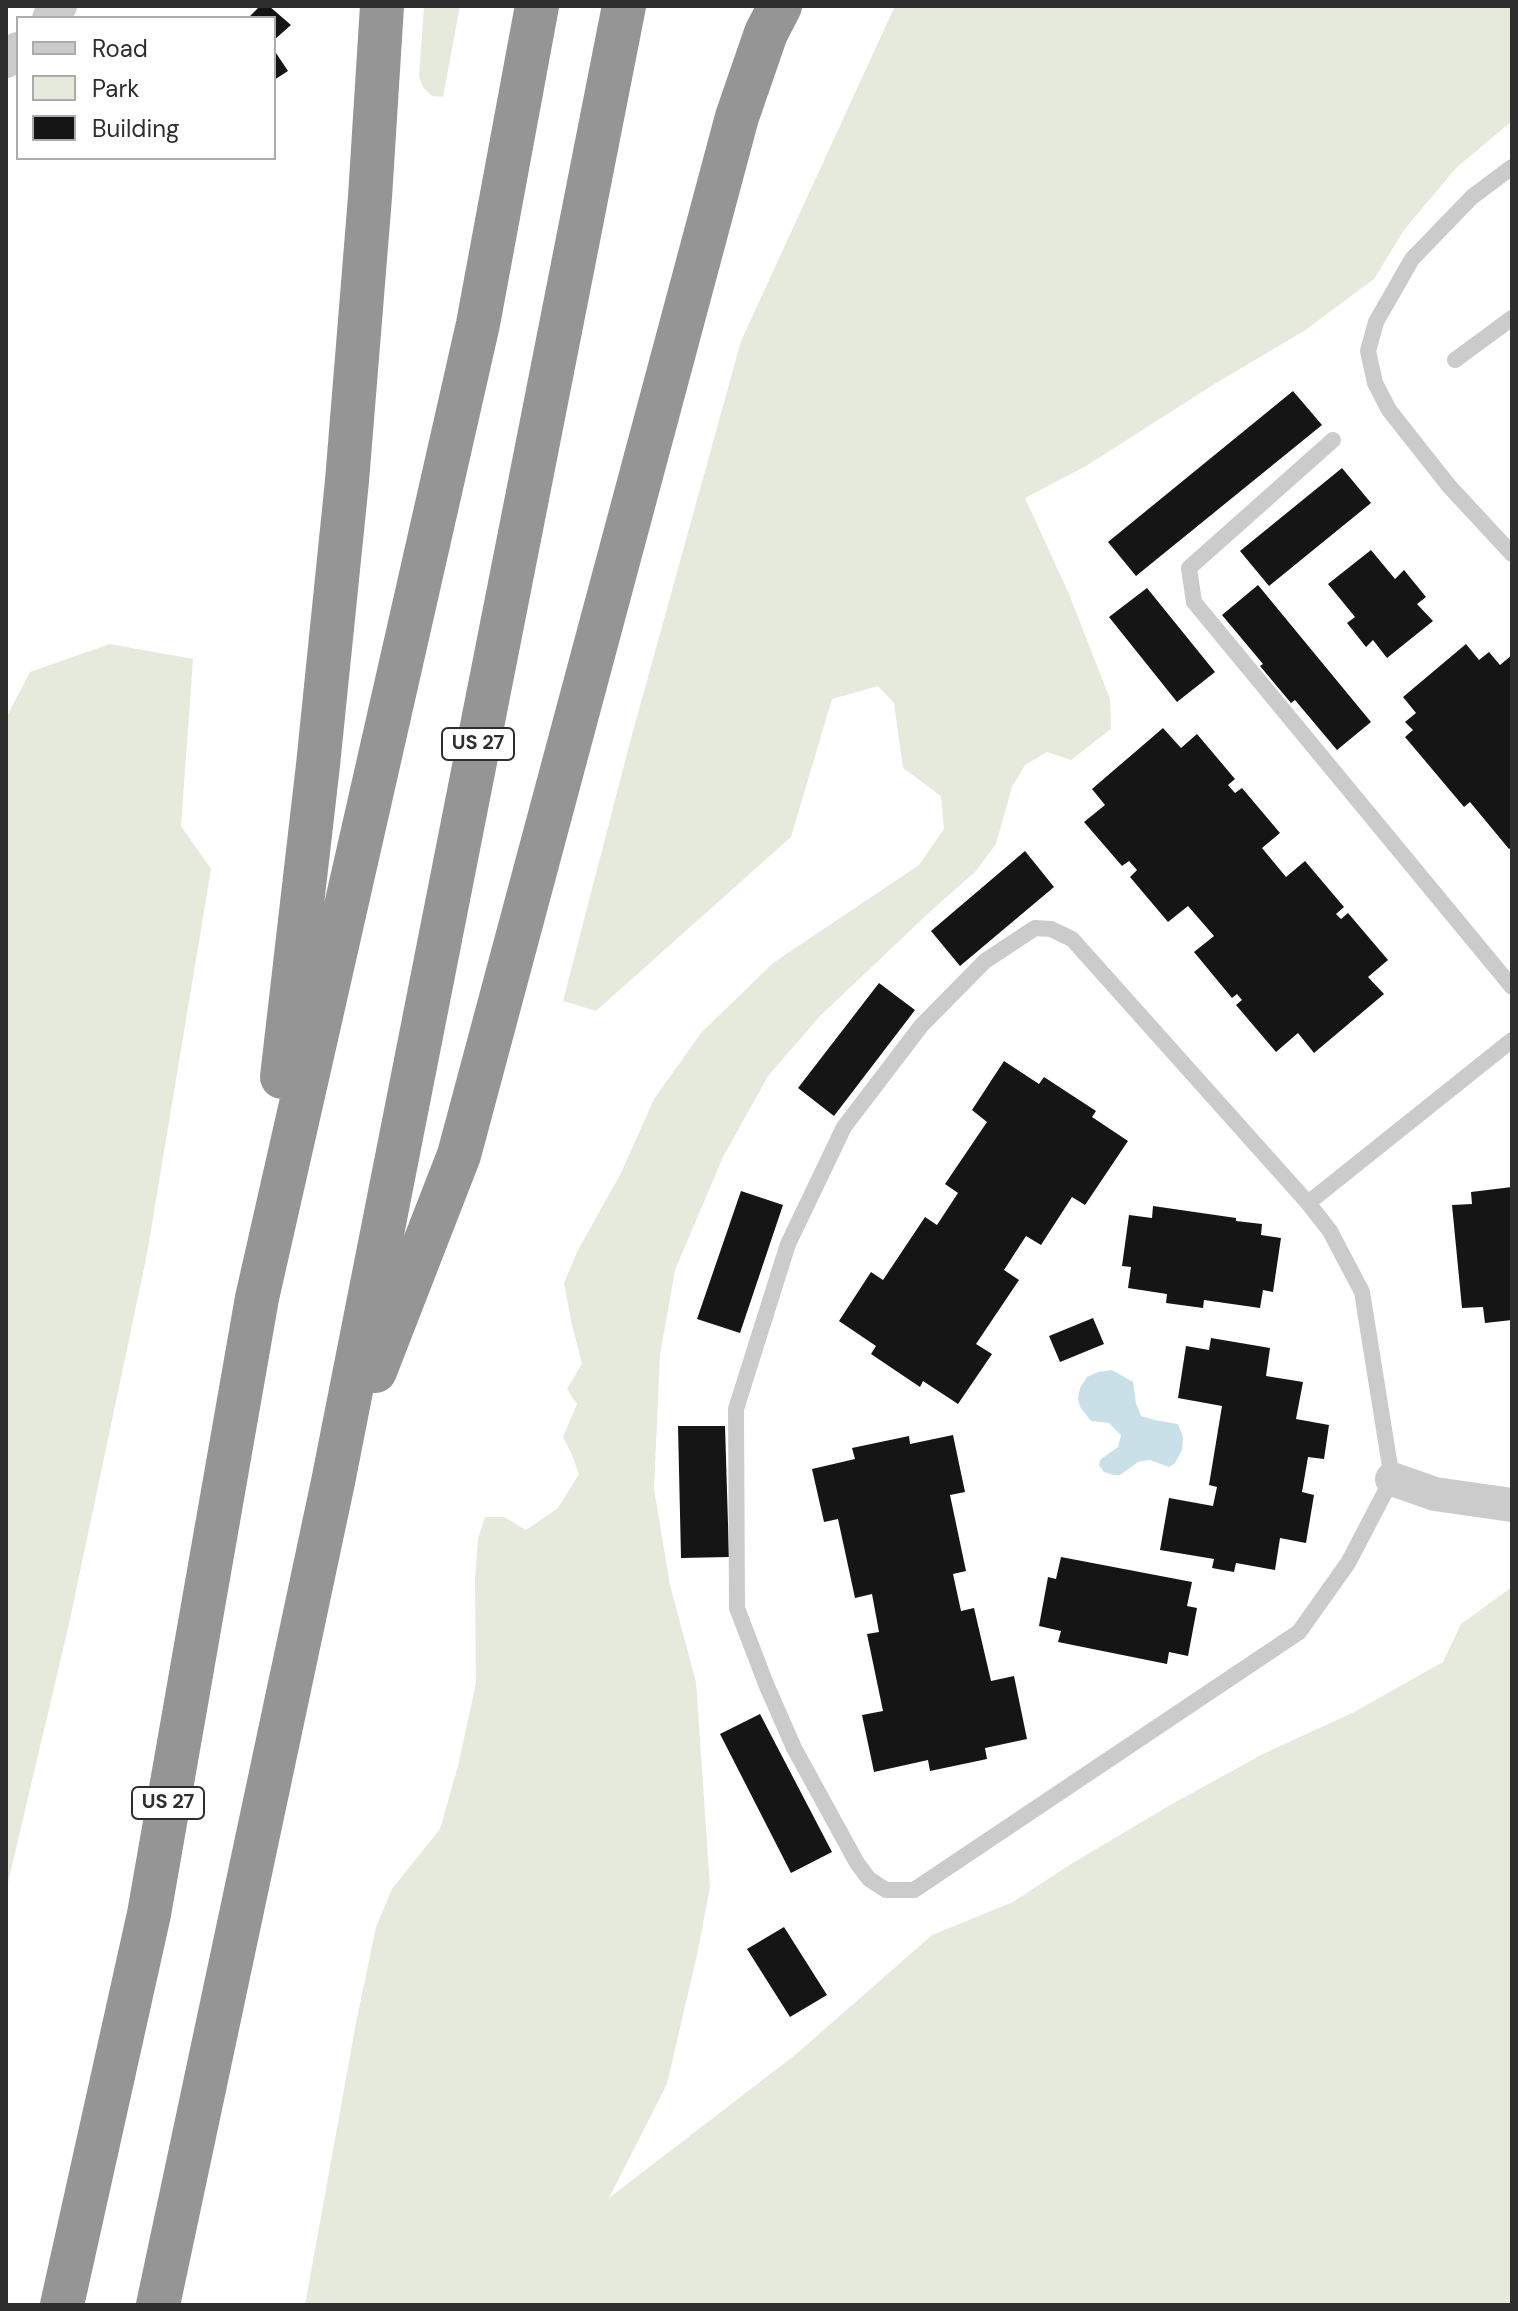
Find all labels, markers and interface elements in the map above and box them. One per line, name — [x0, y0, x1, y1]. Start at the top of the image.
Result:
legend — [16, 16, 276, 160]
text: Road — [92, 33, 148, 64]
text: Park — [92, 73, 139, 104]
text: Building — [92, 113, 179, 144]
road number: US 27 — [442, 728, 514, 760]
road number: US 27 — [132, 1787, 204, 1819]

